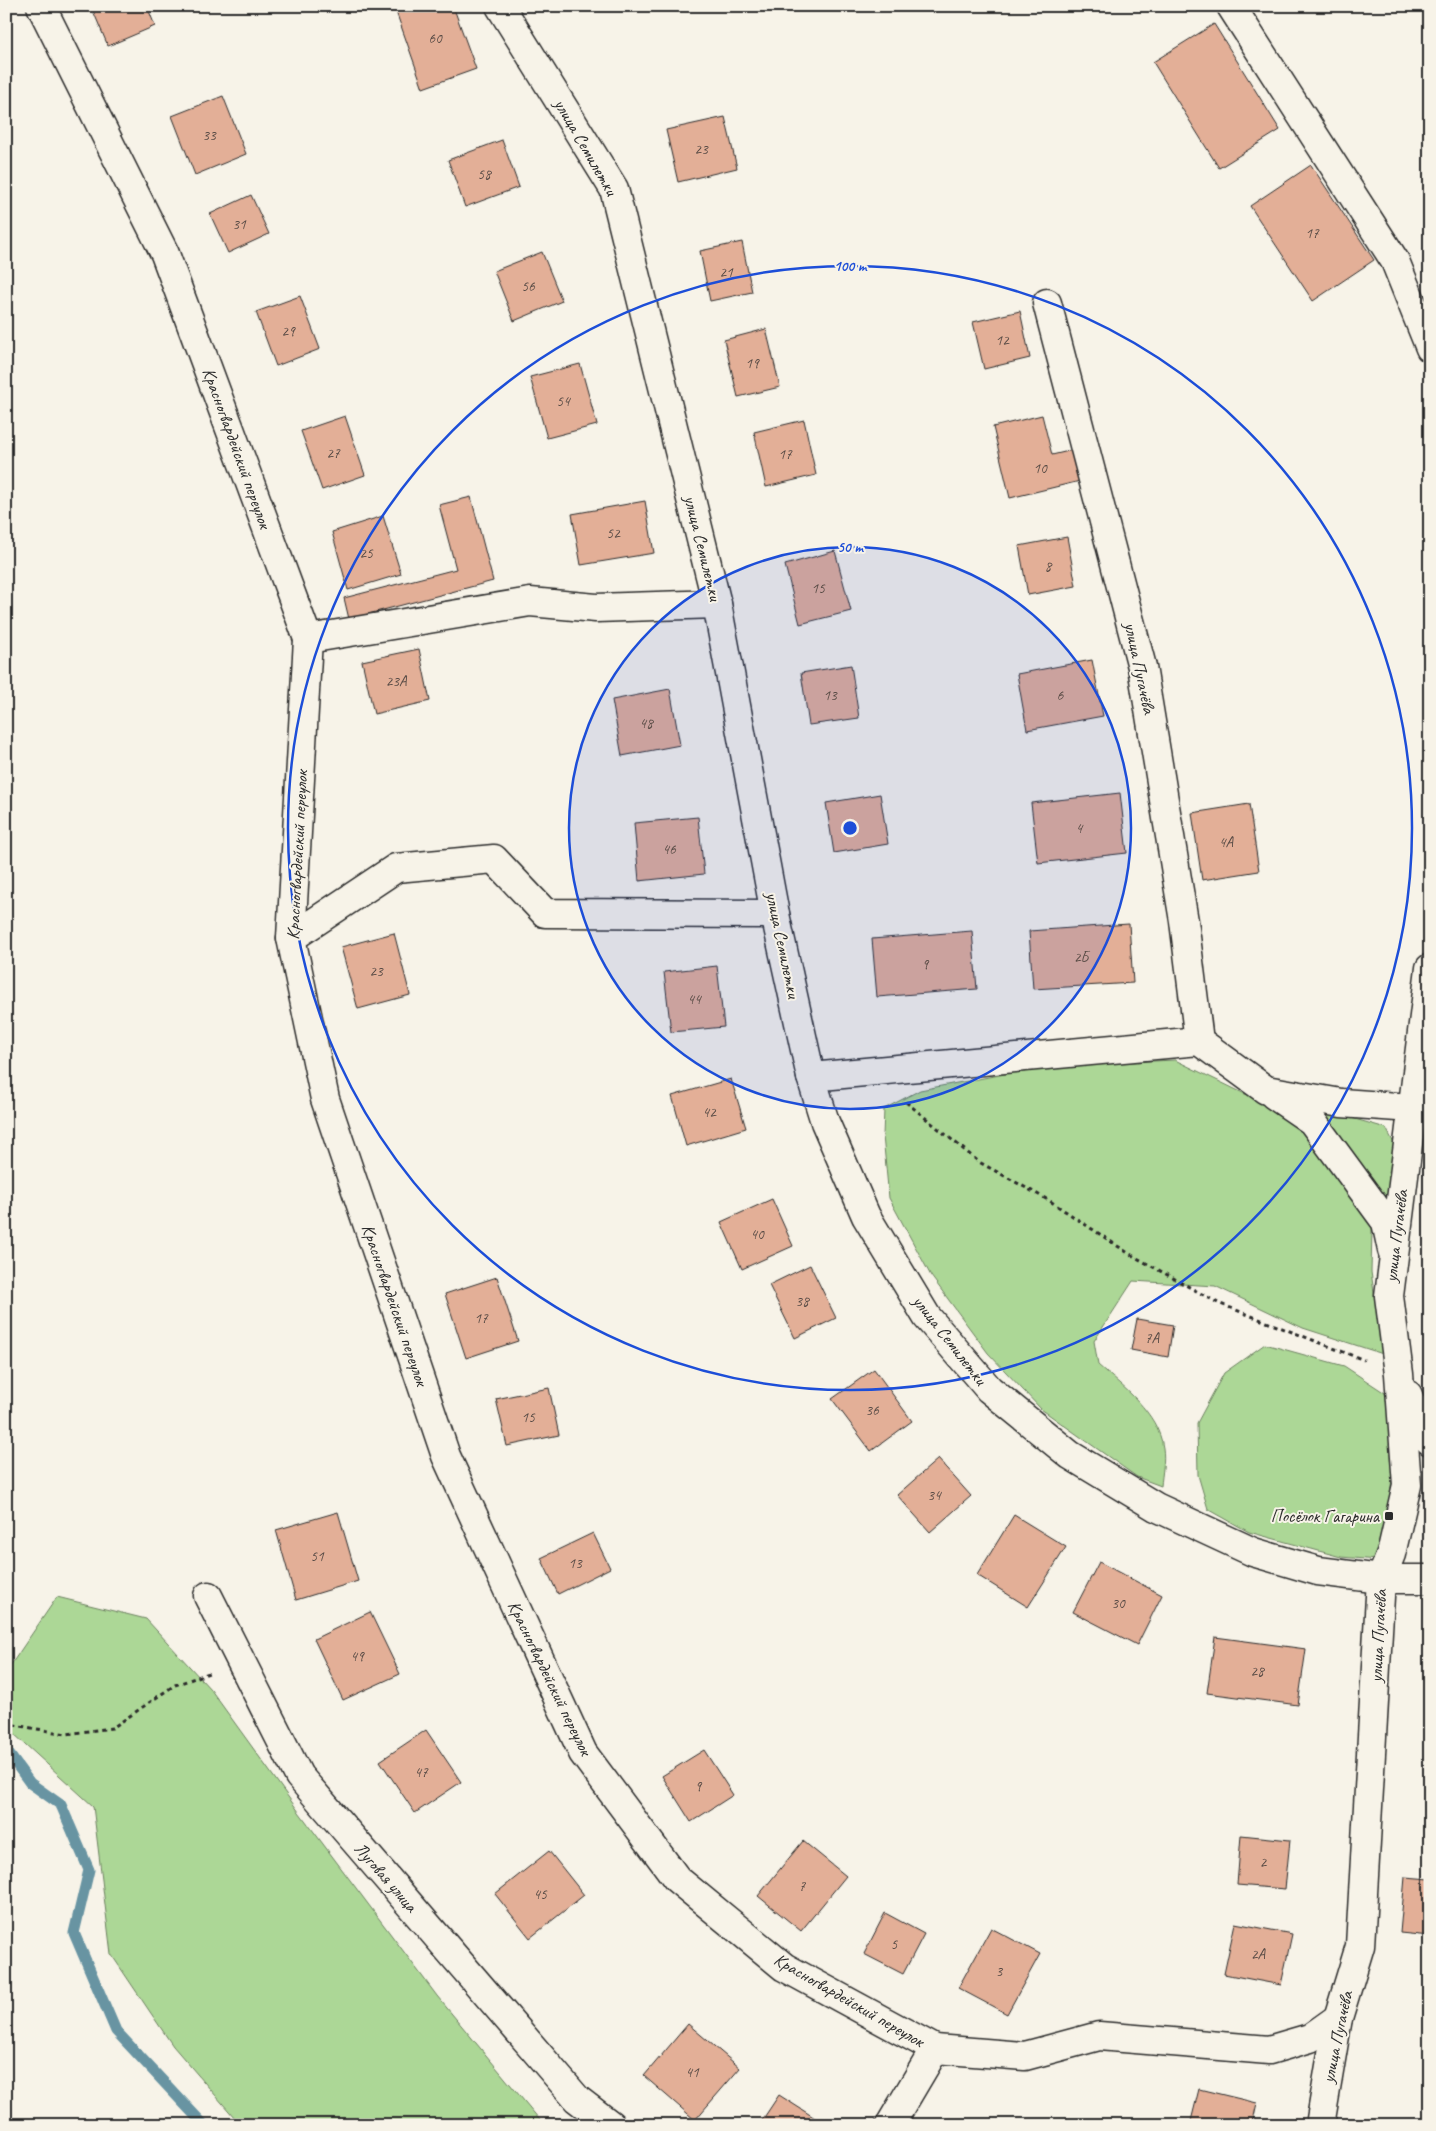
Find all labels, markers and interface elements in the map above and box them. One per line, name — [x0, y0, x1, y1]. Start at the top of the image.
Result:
house number: 60 — [428, 29, 443, 48]
street label: улица Семилетки — [549, 94, 623, 200]
house number: 33 — [202, 126, 217, 145]
house number: 23 — [694, 140, 709, 159]
house number: 58 — [477, 165, 492, 184]
house number: 31 — [232, 215, 247, 234]
house number: 17 — [1305, 224, 1320, 243]
text: 100 m — [834, 257, 868, 276]
house number: 21 — [719, 263, 734, 282]
house number: 56 — [521, 277, 536, 296]
house number: 29 — [281, 322, 296, 341]
house number: 12 — [995, 331, 1010, 350]
house number: 19 — [745, 354, 760, 373]
street label: Красногвардейский переулок — [198, 365, 277, 534]
house number: 54 — [556, 392, 571, 411]
house number: 27 — [326, 444, 341, 463]
house number: 17 — [778, 445, 793, 464]
house number: 10 — [1033, 459, 1048, 478]
street label: улица Семилетки — [679, 492, 727, 604]
house number: 52 — [606, 524, 621, 543]
text: 50 m — [837, 538, 864, 557]
house number: 25 — [359, 544, 374, 563]
house number: 8 — [1045, 557, 1053, 576]
house number: 15 — [811, 579, 826, 598]
street label: улица Пугачёва — [1119, 619, 1161, 717]
house number: 23А — [385, 672, 408, 691]
house number: 13 — [823, 686, 838, 705]
house number: 6 — [1057, 686, 1065, 705]
house number: 48 — [639, 714, 654, 733]
street label: Красногвардейский переулок — [282, 767, 313, 940]
centre of rings — [841, 819, 859, 837]
house number: 4 — [1076, 819, 1084, 838]
house number: 4А — [1219, 833, 1235, 852]
house number: 46 — [662, 840, 677, 859]
street label: улица Семилетки — [761, 889, 805, 1001]
house number: 2Б — [1074, 948, 1091, 967]
house number: 9 — [922, 955, 930, 974]
house number: 23 — [369, 962, 384, 981]
house number: 44 — [687, 990, 702, 1009]
house number: 42 — [702, 1103, 717, 1122]
street label: улица Пугачёва — [1379, 1187, 1413, 1284]
street label: Красногвардейский переулок — [357, 1221, 434, 1391]
house number: 40 — [750, 1225, 765, 1244]
street label: улица Семилетки — [908, 1290, 993, 1390]
house number: 38 — [795, 1292, 810, 1311]
house number: 17 — [474, 1309, 489, 1328]
house number: 7А — [1145, 1329, 1161, 1348]
house number: 36 — [865, 1401, 880, 1420]
house number: 15 — [521, 1408, 536, 1427]
house number: 34 — [927, 1486, 942, 1505]
place label: Посёлок Гагарина — [1271, 1505, 1381, 1527]
marker: Посёлок Гагарина — [1383, 1510, 1395, 1522]
house number: 51 — [310, 1547, 325, 1566]
house number: 13 — [568, 1554, 583, 1573]
street label: улица Пугачёва — [1365, 1588, 1391, 1684]
house number: 30 — [1111, 1594, 1126, 1613]
street label: Красногвардейский переулок — [503, 1597, 598, 1761]
house number: 49 — [350, 1647, 365, 1666]
house number: 28 — [1250, 1662, 1265, 1681]
house number: 47 — [414, 1763, 429, 1782]
house number: 9 — [695, 1777, 703, 1796]
street label: Луговая улица — [350, 1838, 423, 1917]
house number: 2 — [1260, 1853, 1268, 1872]
house number: 7 — [799, 1877, 807, 1896]
house number: 45 — [533, 1885, 548, 1904]
house number: 5 — [891, 1935, 899, 1954]
house number: 2А — [1251, 1945, 1267, 1964]
street label: Красногвардейский переулок — [770, 1948, 930, 2053]
house number: 3 — [996, 1962, 1004, 1981]
street label: улица Пугачёва — [1316, 1988, 1358, 2086]
house number: 41 — [685, 2063, 700, 2082]

